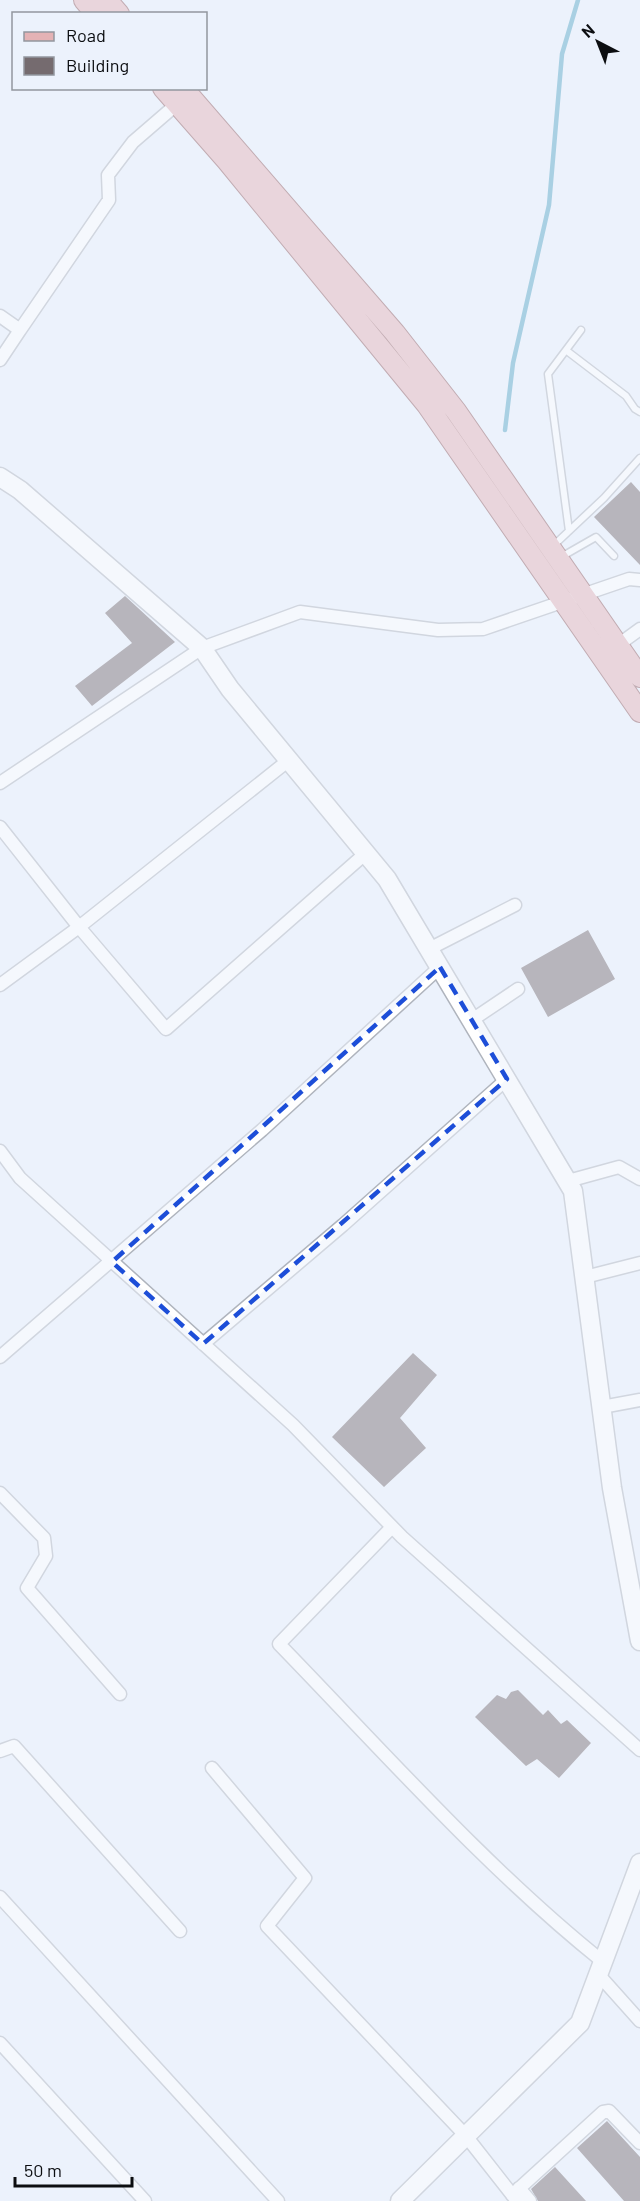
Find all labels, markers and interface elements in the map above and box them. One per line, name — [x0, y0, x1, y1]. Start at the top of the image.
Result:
legend — [12, 12, 207, 90]
north arrow — [568, 12, 628, 72]
text: N — [577, 20, 598, 41]
text: Road — [66, 24, 106, 46]
text: Building — [66, 54, 129, 76]
scale bar — [15, 2150, 132, 2188]
text: 50 m — [24, 2159, 62, 2181]

